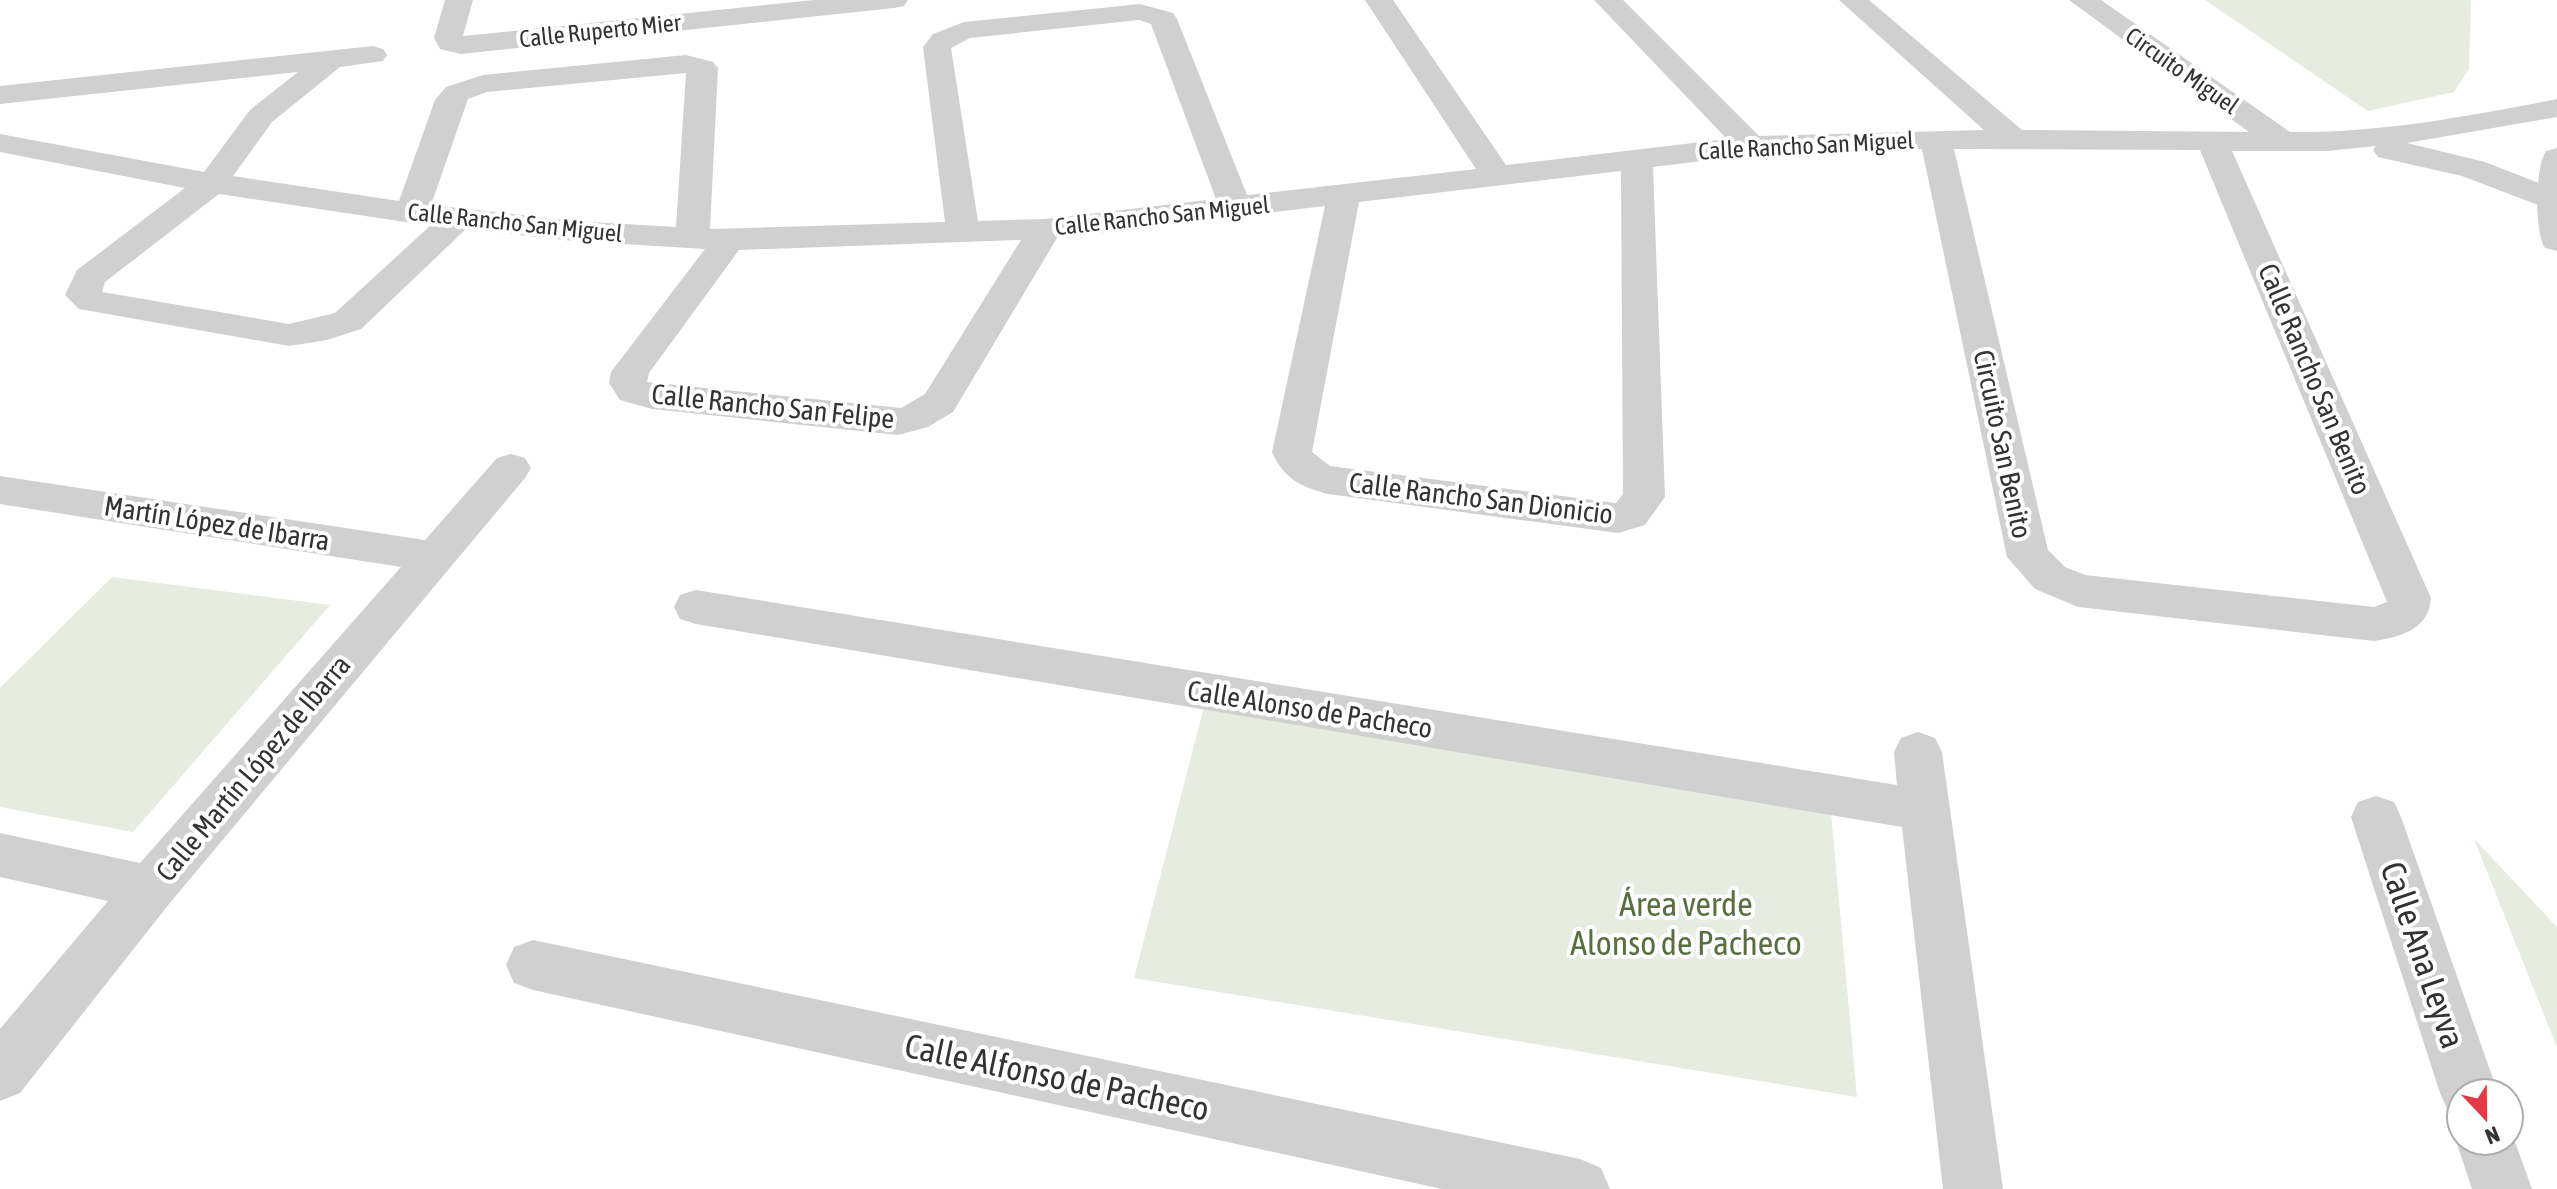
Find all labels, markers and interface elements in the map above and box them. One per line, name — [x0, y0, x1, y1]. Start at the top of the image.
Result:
street label: Calle Ruperto Mier — [518, 9, 683, 52]
street label: Circuito Miguel — [2121, 22, 2244, 120]
street label: Calle Rancho San Miguel — [1698, 126, 1915, 165]
street label: Calle Rancho San Miguel — [1053, 191, 1271, 240]
street label: Calle Rancho San Miguel — [407, 198, 624, 247]
street label: Calle Rancho San Benito — [2252, 259, 2378, 499]
street label: Circuito San Benito — [1967, 347, 2039, 541]
street label: Calle Rancho San Felipe — [650, 377, 896, 435]
street label: Calle Rancho San Dionicio — [1347, 466, 1615, 530]
street label: Martín López de Ibarra — [102, 489, 332, 557]
street label: Calle Martín López de Ibarra — [149, 649, 357, 887]
street label: Calle Alonso de Pacheco — [1185, 674, 1435, 744]
street label: Calle Ana Leyva — [2373, 857, 2474, 1053]
park label: Área verde Alonso de Pacheco — [1570, 884, 1802, 962]
street label: Calle Alfonso de Pacheco — [901, 1025, 1213, 1128]
north arrow — [2445, 1077, 2525, 1157]
text: N — [2482, 1121, 2503, 1150]

